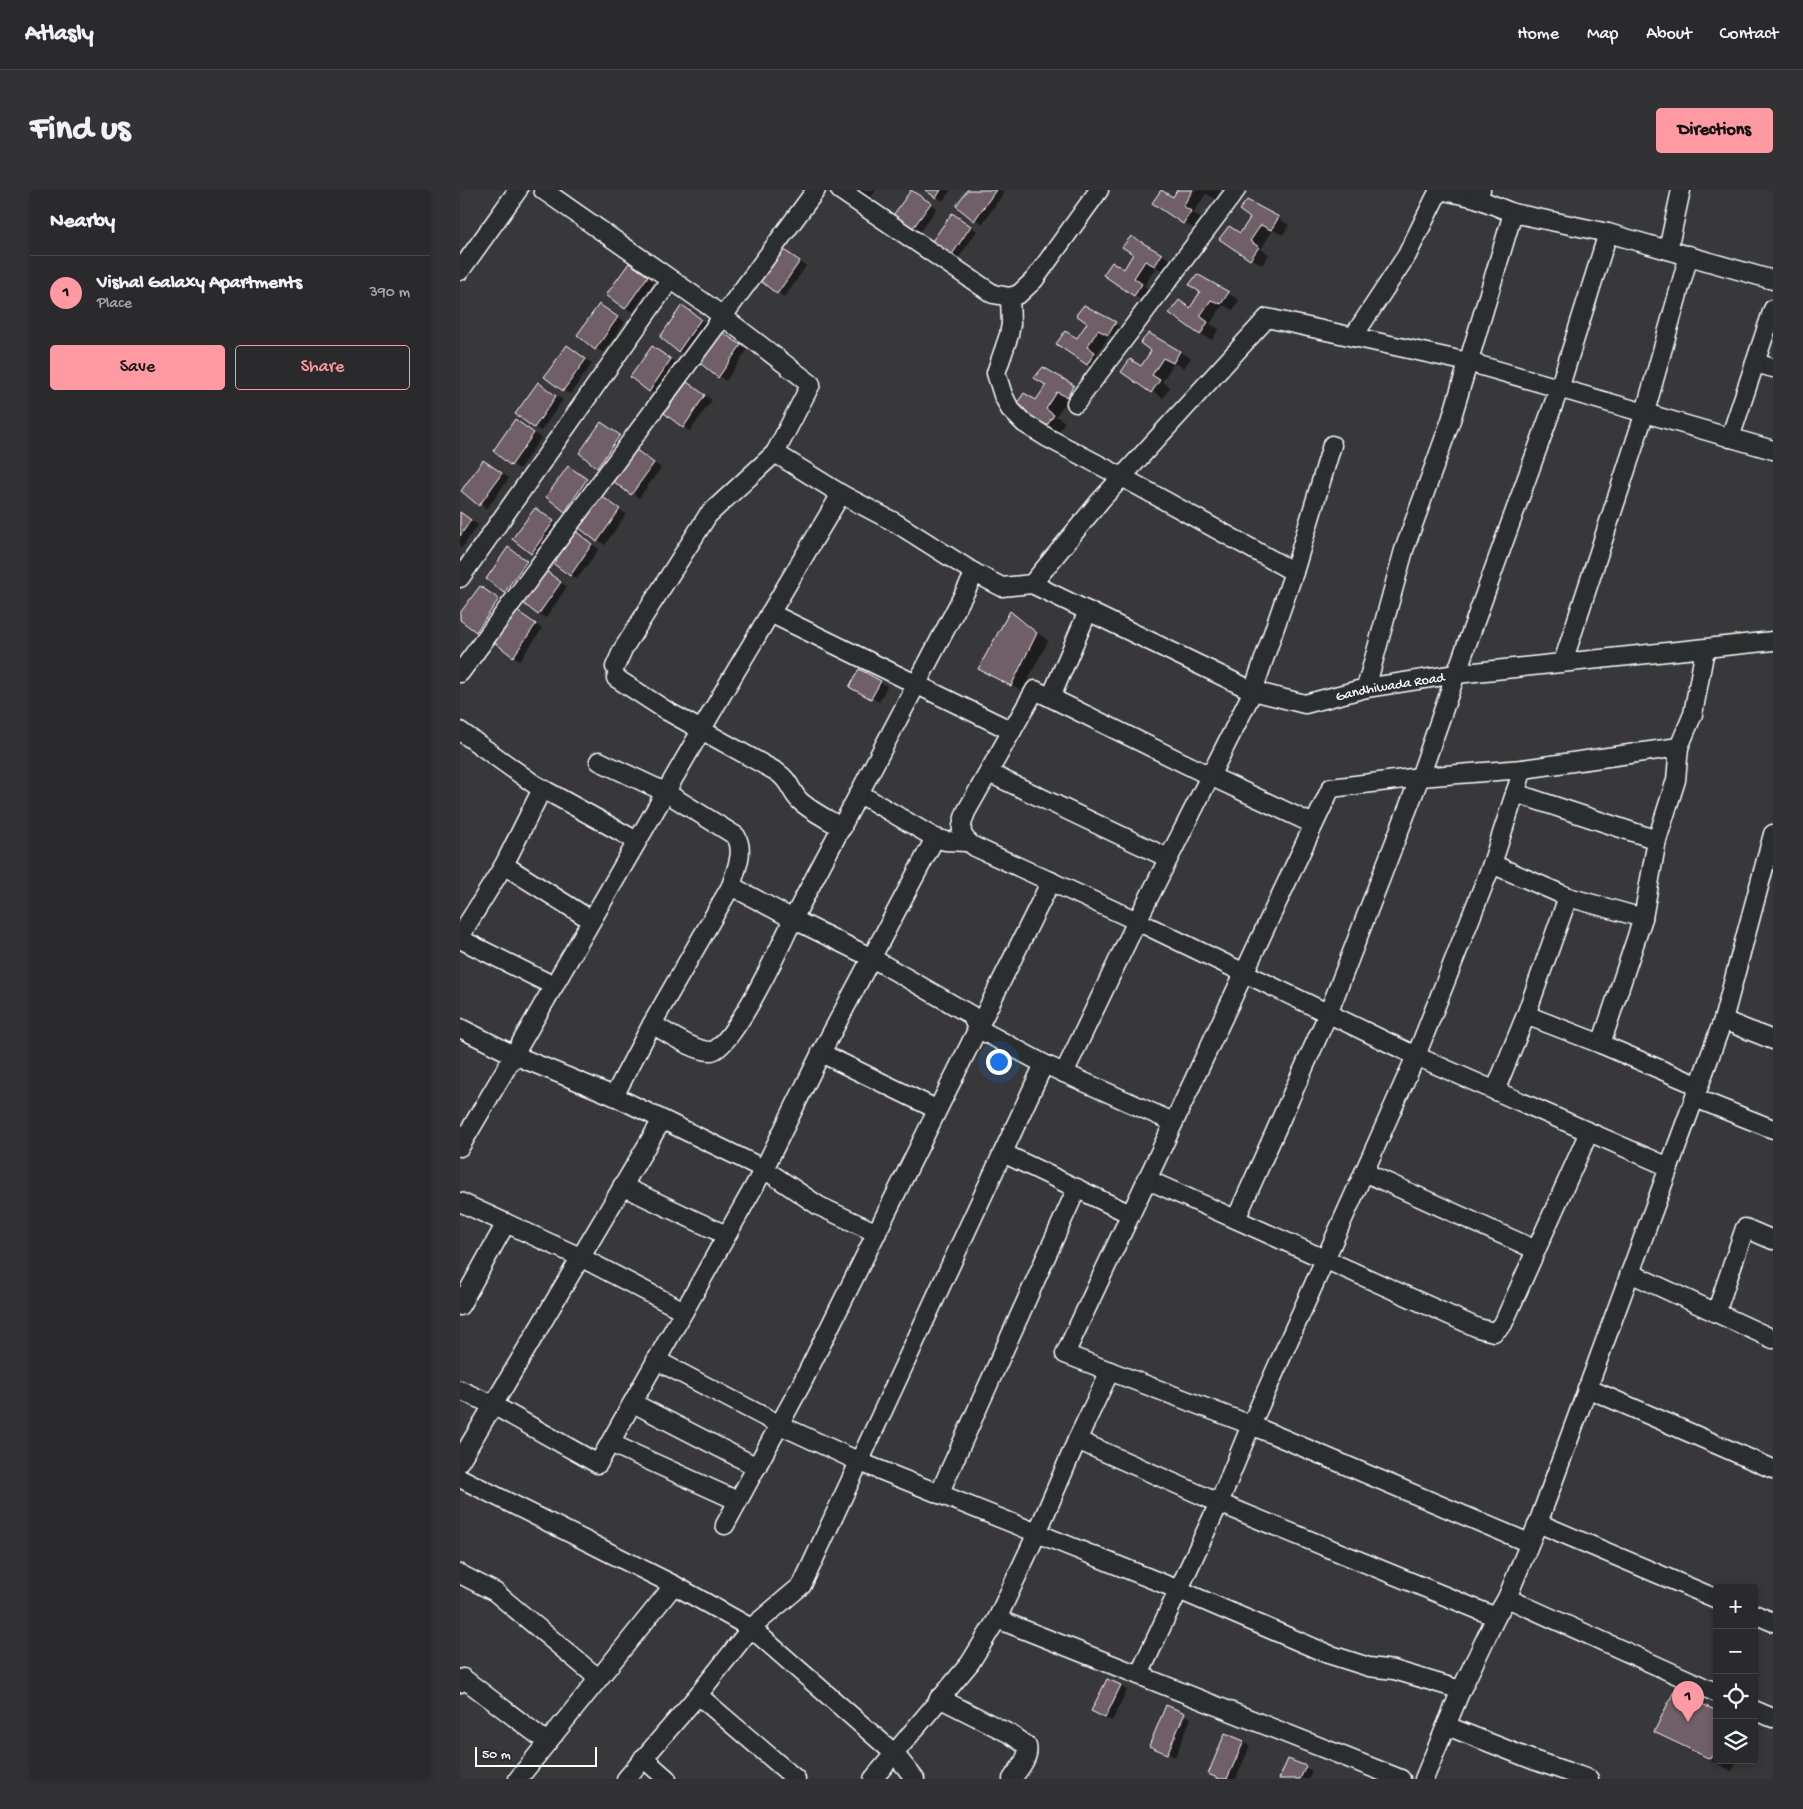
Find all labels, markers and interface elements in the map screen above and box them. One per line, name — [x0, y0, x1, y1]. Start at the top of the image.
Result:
text: Atlasly — [25, 20, 94, 49]
text: Home — [1517, 24, 1559, 45]
text: Map — [1587, 24, 1618, 45]
text: About — [1646, 24, 1692, 45]
text: Contact — [1720, 24, 1778, 45]
button: Directions — [1656, 108, 1773, 153]
text: Find us — [30, 110, 130, 151]
text: Nearby — [50, 210, 115, 235]
text: Vishal Galaxy Apartments — [97, 272, 302, 295]
text: 1 — [63, 284, 69, 303]
text: 390 m — [369, 284, 410, 303]
text: Place — [97, 295, 132, 314]
button: Save — [50, 345, 225, 390]
button: Share — [235, 345, 410, 390]
street label: Gandhiwada Road — [1334, 670, 1448, 707]
your location — [986, 1049, 1012, 1075]
map controls — [1713, 1584, 1758, 1764]
button: + — [1713, 1584, 1758, 1629]
button: − — [1713, 1629, 1758, 1674]
button: locate — [1713, 1674, 1758, 1719]
pin: 1 — [1672, 1681, 1704, 1722]
button: layers — [1713, 1719, 1758, 1764]
scale bar — [475, 1744, 598, 1767]
text: 50 m — [482, 1747, 511, 1764]

